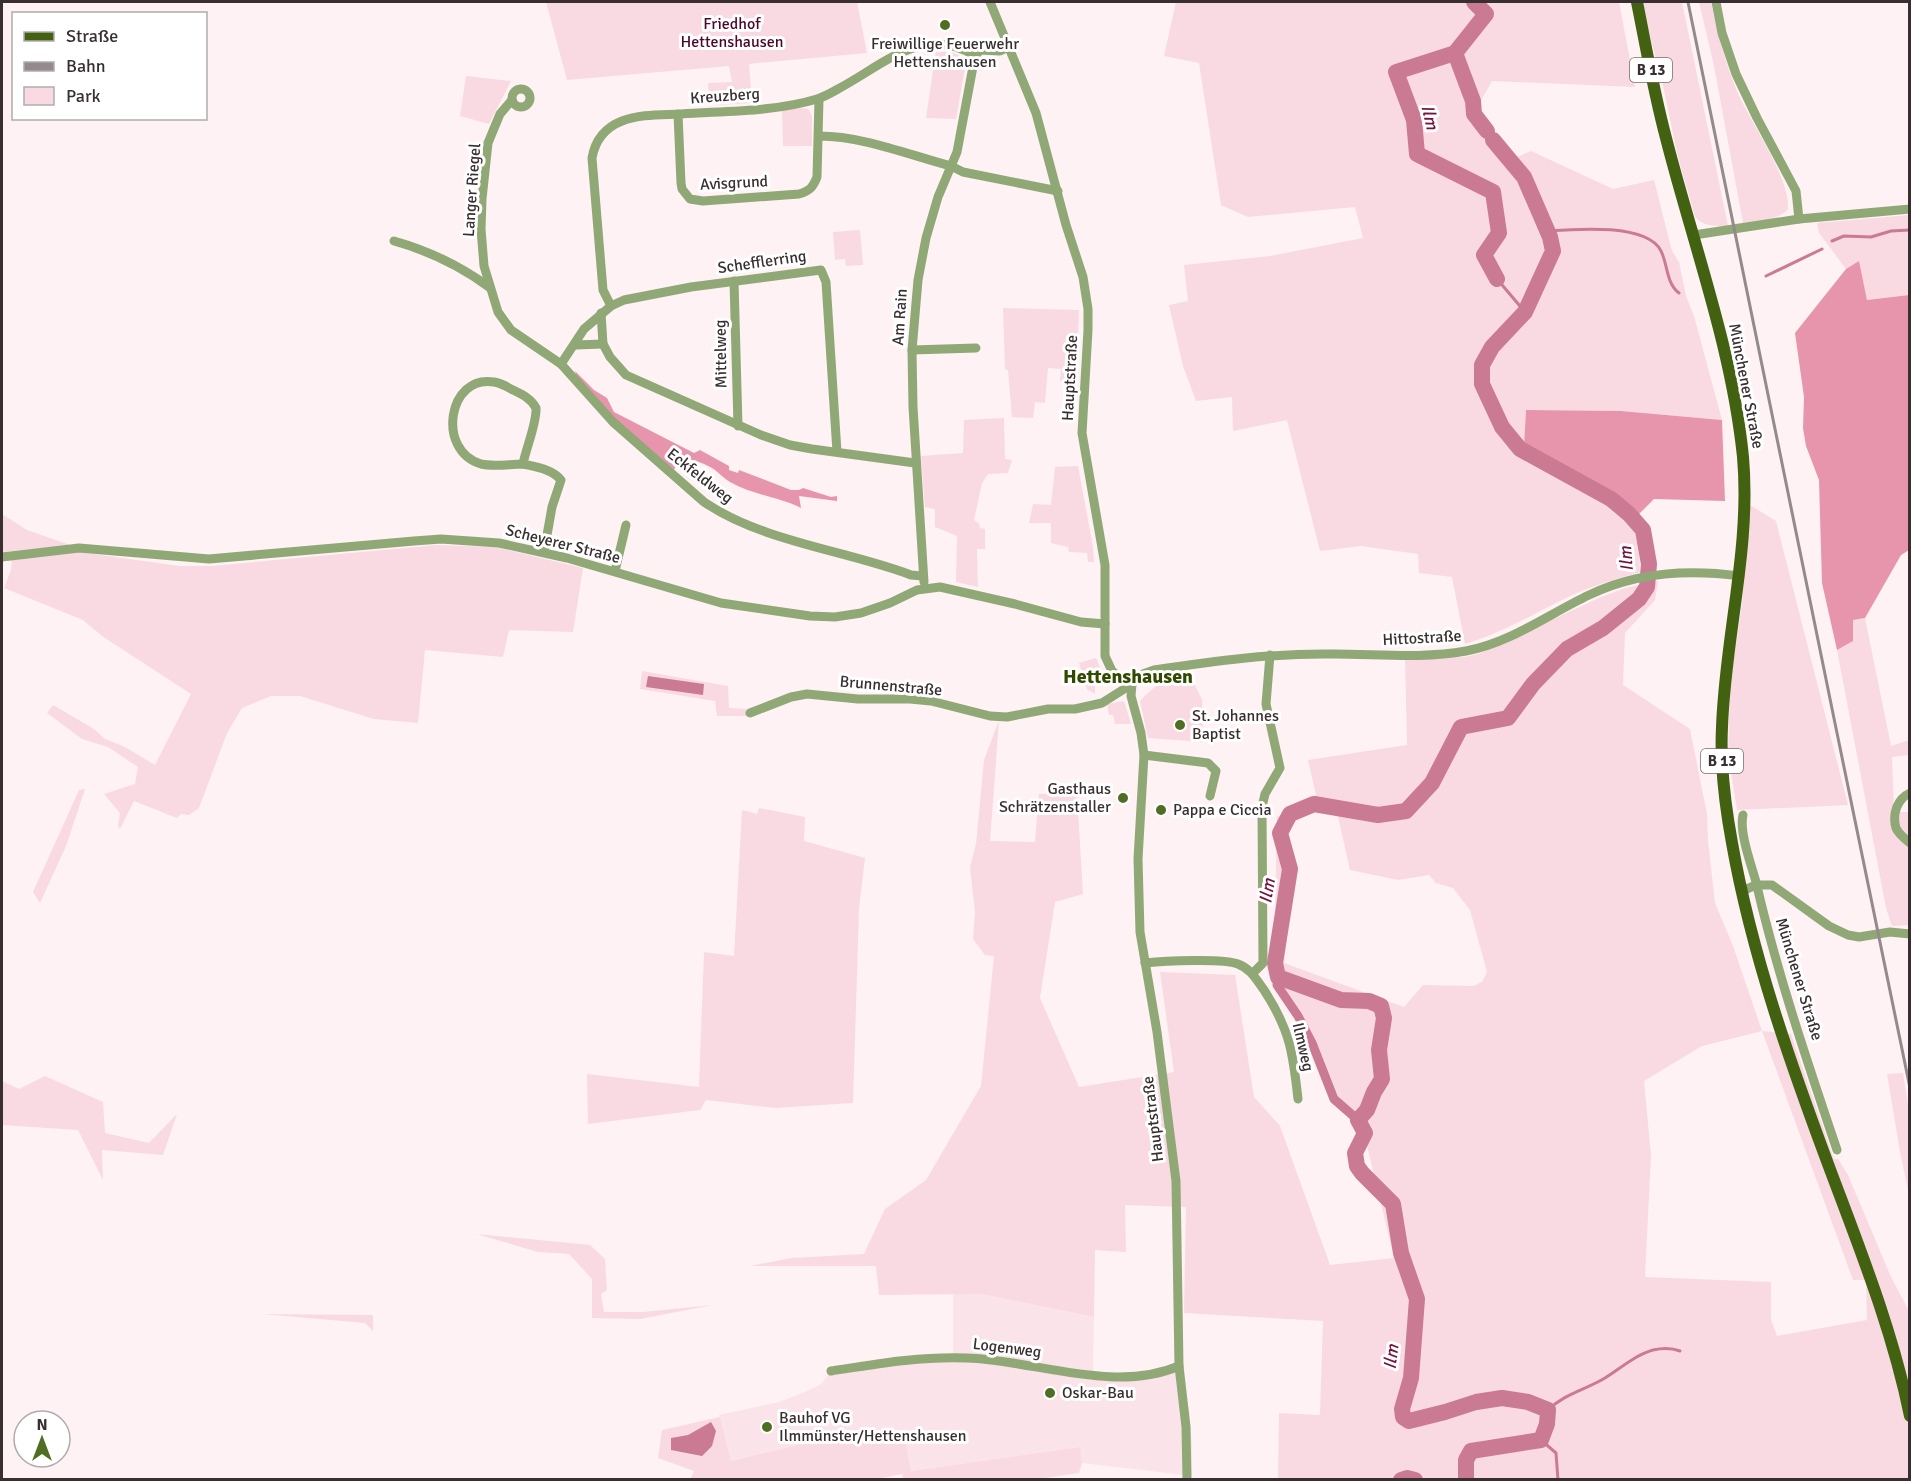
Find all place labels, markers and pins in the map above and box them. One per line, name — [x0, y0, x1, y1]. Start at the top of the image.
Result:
marker: Freiwillige Feuerwehr Hettenshausen — [938, 18, 952, 32]
place label: Freiwillige Feuerwehr Hettenshausen — [871, 34, 1019, 72]
place label: St. Johannes Baptist — [1192, 706, 1279, 744]
marker: St. Johannes Baptist — [1173, 718, 1187, 732]
place label: Gasthaus Schrätzenstaller — [999, 779, 1111, 817]
marker: Gasthaus Schrätzenstaller — [1116, 791, 1130, 805]
place label: Pappa e Ciccia — [1173, 800, 1272, 820]
marker: Pappa e Ciccia — [1154, 803, 1168, 817]
place label: Oskar-Bau — [1062, 1383, 1134, 1403]
marker: Oskar-Bau — [1043, 1386, 1057, 1400]
place label: Bauhof VG Ilmmünster/Hettenshausen — [779, 1408, 967, 1446]
marker: Bauhof VG Ilmmünster/Hettenshausen — [760, 1420, 774, 1434]

